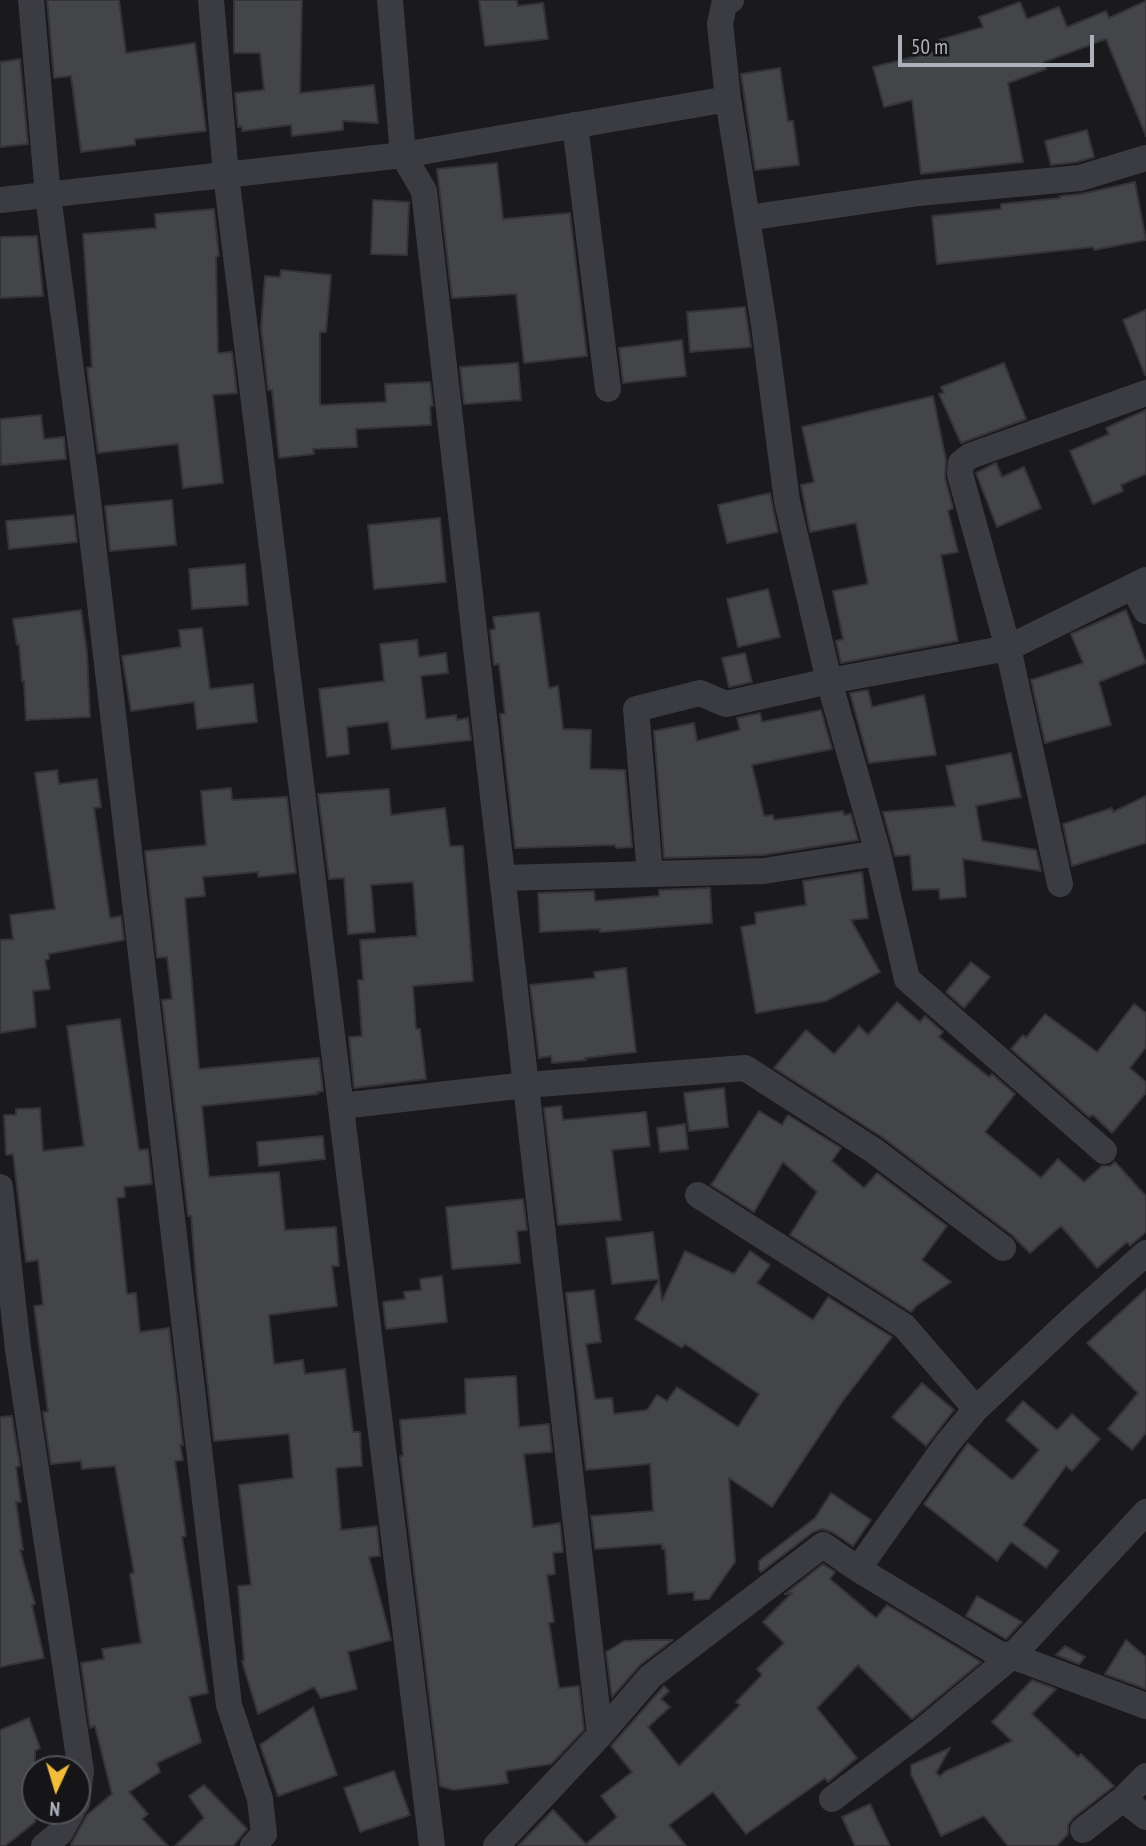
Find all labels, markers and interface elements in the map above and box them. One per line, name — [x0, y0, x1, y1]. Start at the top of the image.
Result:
scale bar — [901, 21, 1097, 65]
text: 50 m — [911, 33, 948, 60]
north arrow — [21, 1755, 91, 1825]
text: N — [49, 1797, 61, 1821]

